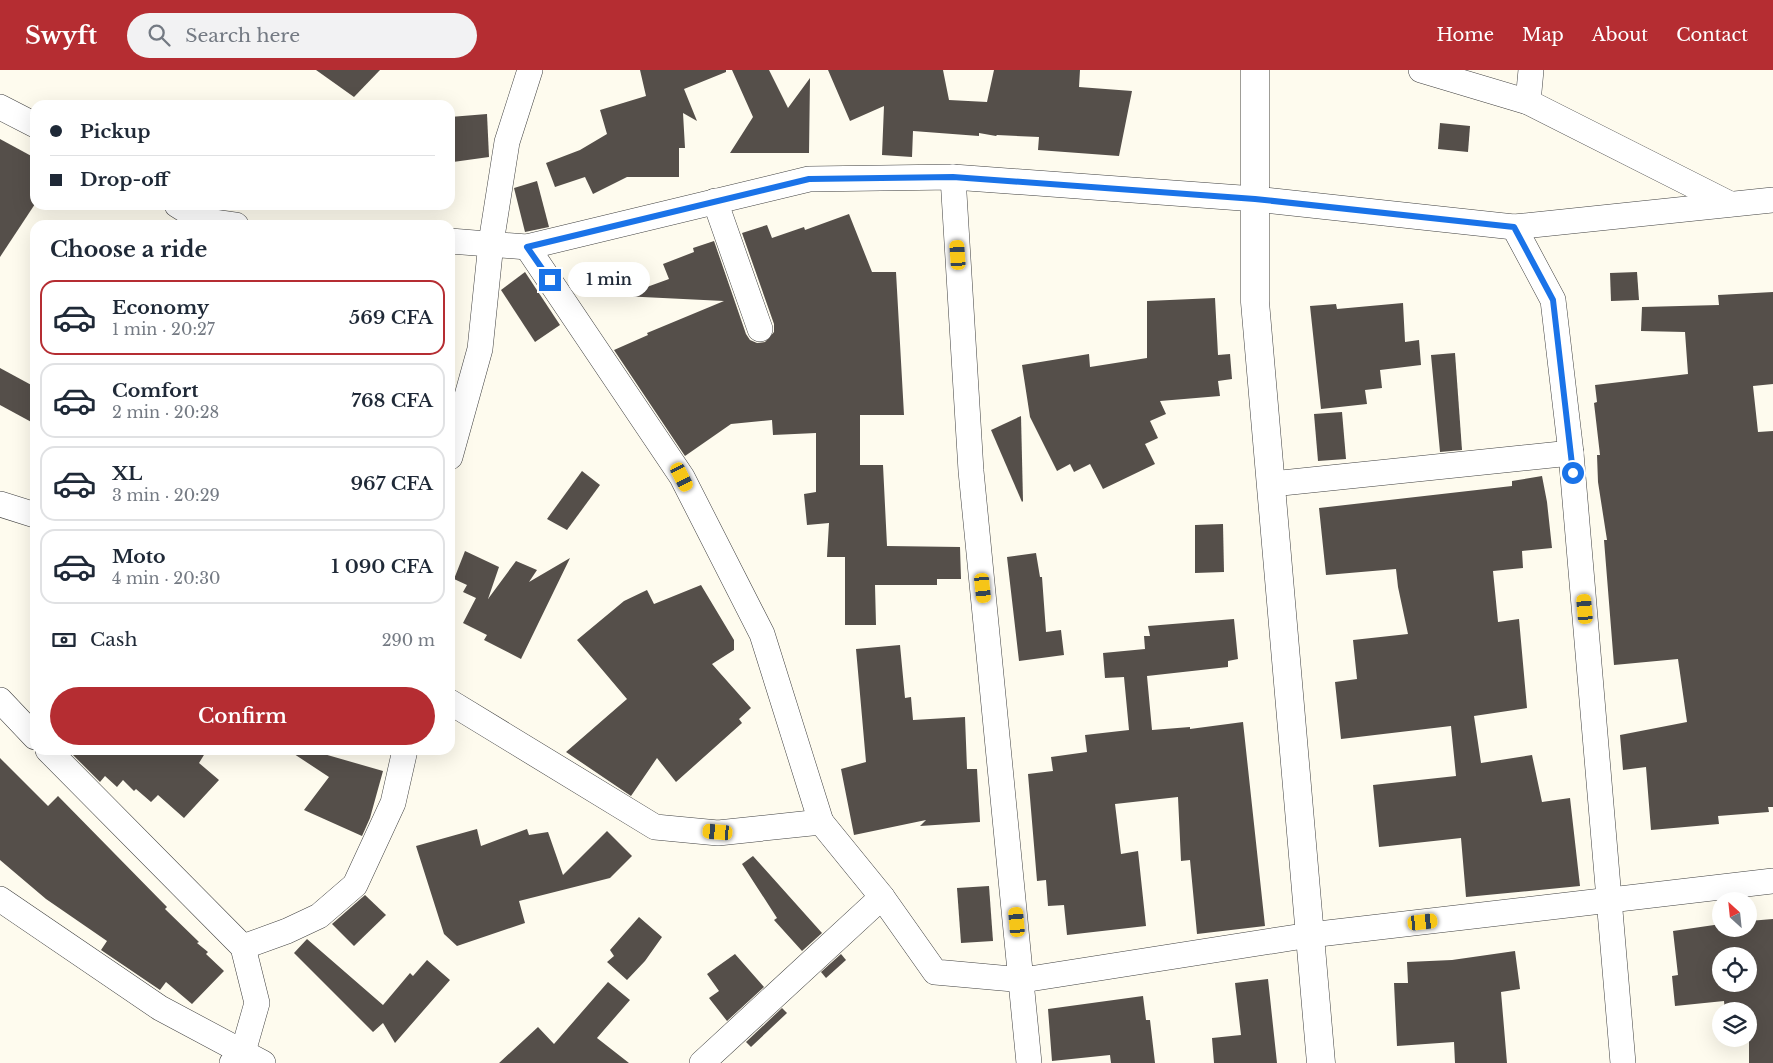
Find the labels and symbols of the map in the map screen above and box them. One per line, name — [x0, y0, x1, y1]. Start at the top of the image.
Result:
car — [949, 240, 966, 270]
callout: 1 min — [568, 262, 650, 298]
route end — [539, 269, 561, 291]
car — [668, 460, 695, 494]
route start — [1562, 462, 1584, 484]
car — [973, 572, 992, 604]
car — [1576, 593, 1593, 625]
car — [702, 823, 733, 841]
north arrow — [1712, 892, 1758, 938]
car — [1008, 906, 1025, 938]
car — [1407, 913, 1438, 931]

